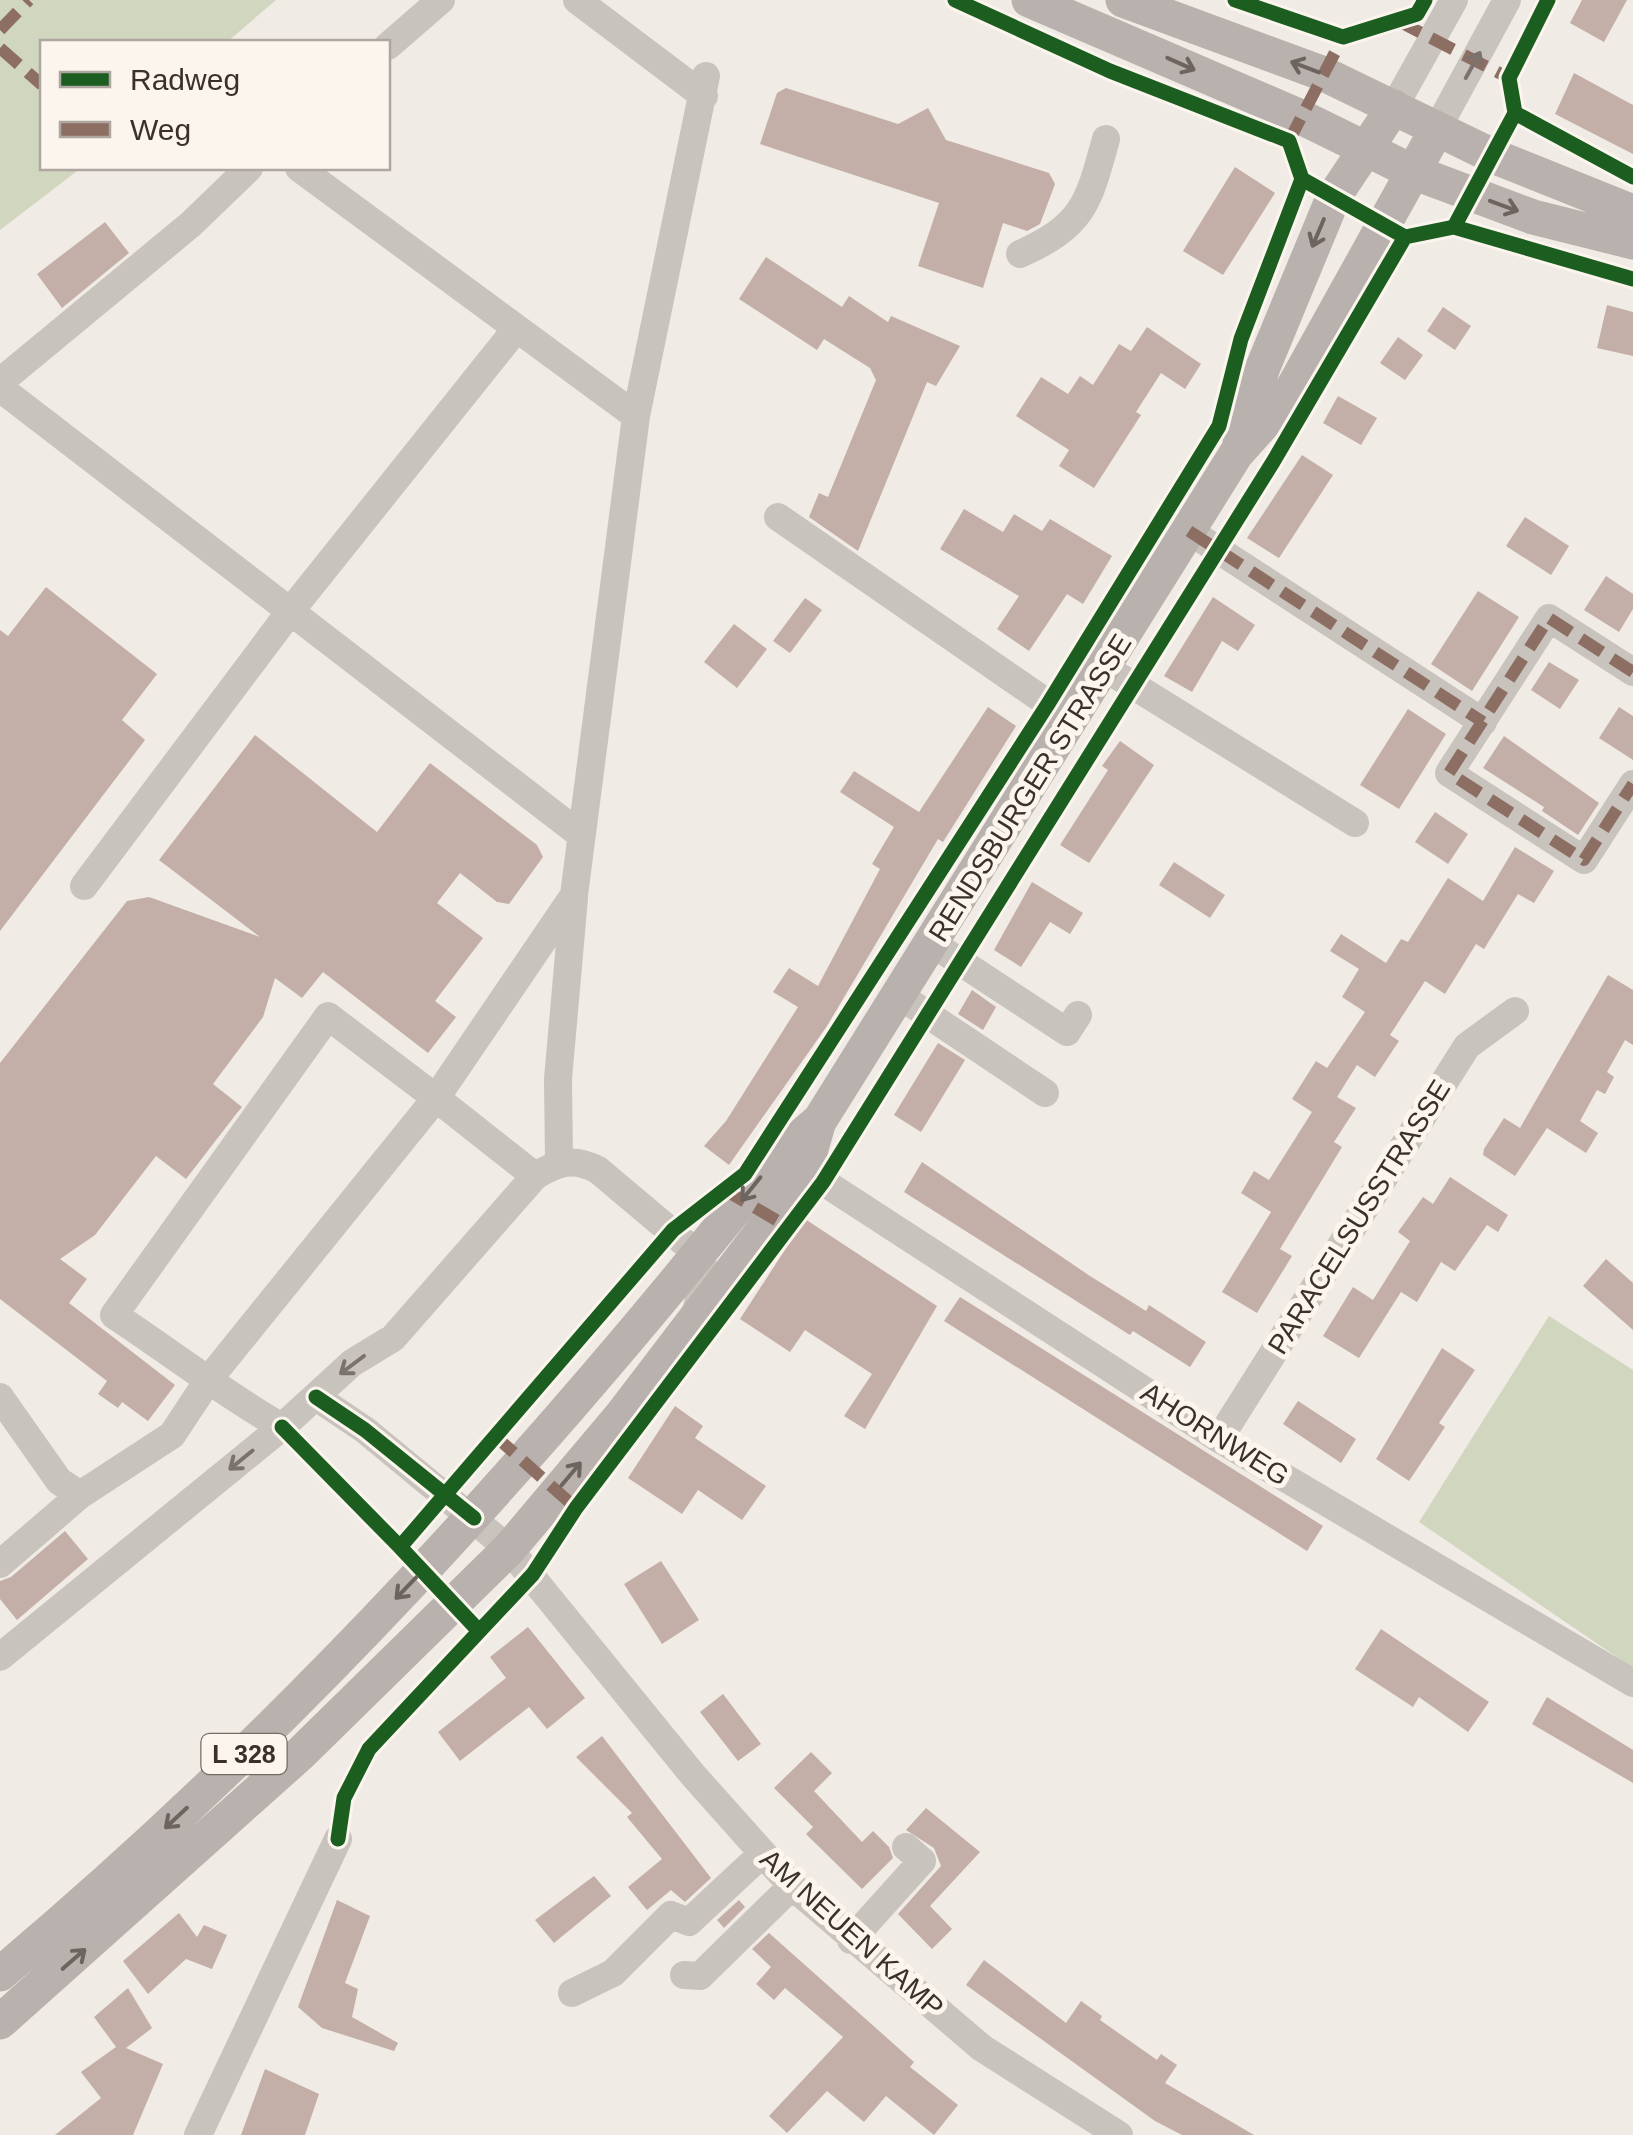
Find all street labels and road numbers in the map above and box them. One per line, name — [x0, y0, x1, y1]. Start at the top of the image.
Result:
street label: RENDSBURGER STRASSE — [922, 629, 1138, 947]
street label: PARACELSUSSTRASSE — [1262, 1074, 1456, 1360]
street label: AHORNWEG — [1136, 1376, 1294, 1492]
road number: L 328 — [202, 1734, 286, 1774]
street label: AM NEUEN KAMP — [754, 1843, 950, 2023]

